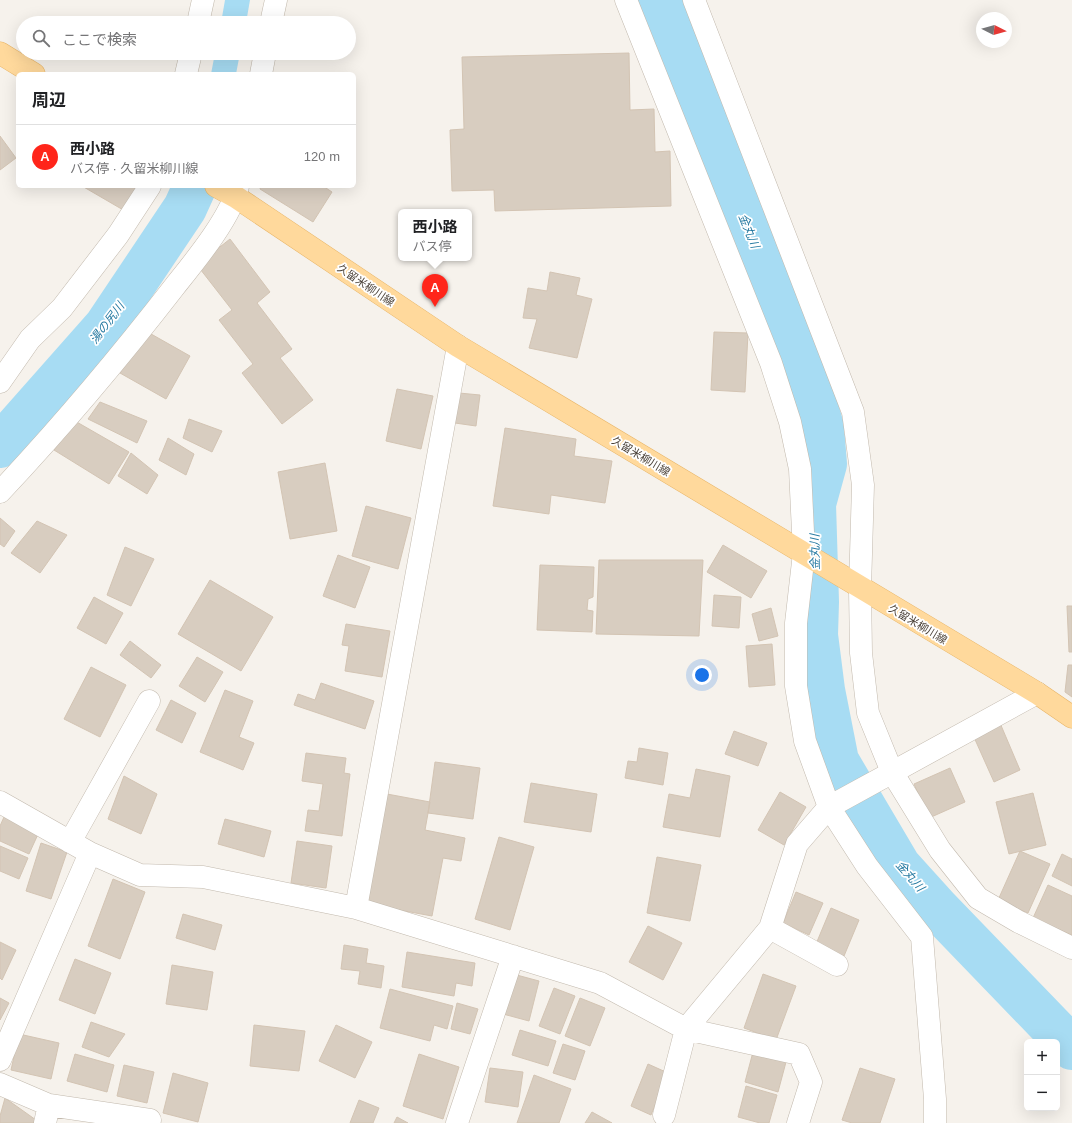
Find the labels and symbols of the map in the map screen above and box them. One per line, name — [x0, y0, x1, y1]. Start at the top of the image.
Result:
north arrow — [976, 12, 1012, 48]
water label: 金丸川 — [736, 212, 763, 252]
street label: 久留米柳川線 — [335, 262, 397, 308]
pin: A — [422, 274, 448, 307]
water label: 湯の尻川 — [87, 298, 128, 346]
street label: 久留米柳川線 — [610, 434, 672, 478]
water label: 金丸川 — [808, 532, 822, 570]
street label: 久留米柳川線 — [887, 602, 949, 646]
your location — [692, 665, 712, 685]
water label: 金丸川 — [893, 858, 928, 896]

